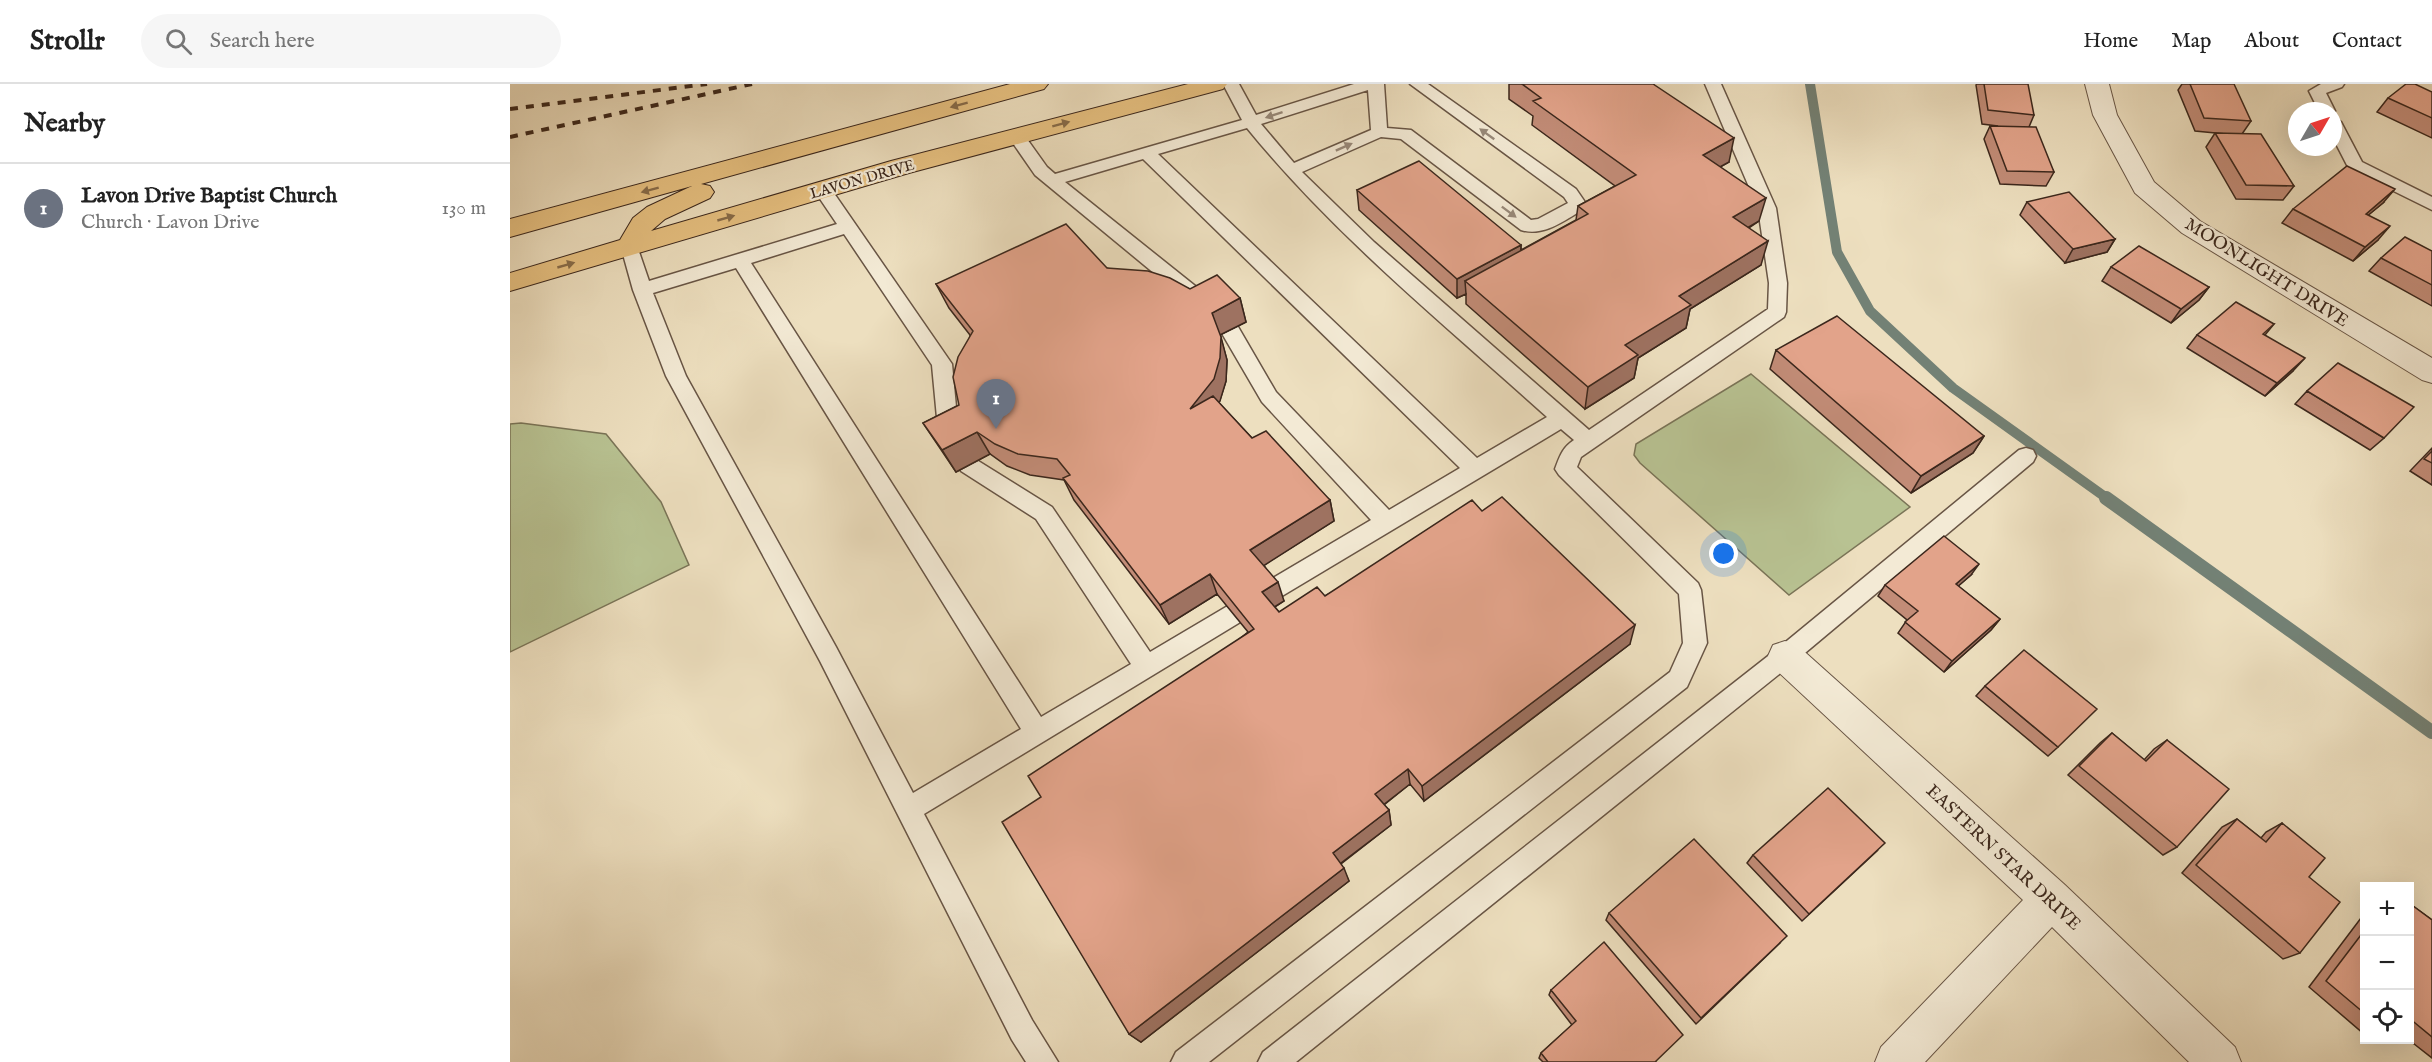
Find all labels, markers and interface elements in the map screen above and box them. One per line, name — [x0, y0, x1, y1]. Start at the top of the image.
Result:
search box — [141, 14, 561, 68]
text: Strollr — [30, 24, 105, 59]
icon: search — [162, 25, 195, 58]
text: Search here — [210, 27, 315, 55]
text: Home — [2083, 28, 2138, 55]
text: Map — [2171, 28, 2211, 55]
text: About — [2244, 28, 2299, 55]
text: Contact — [2332, 28, 2402, 55]
one-way arrow — [950, 100, 969, 110]
north arrow — [2288, 102, 2342, 156]
text: Nearby — [24, 107, 105, 140]
one-way arrow — [1265, 111, 1283, 120]
one-way arrow — [1052, 119, 1070, 129]
one-way arrow — [1480, 128, 1496, 140]
one-way arrow — [1335, 142, 1353, 152]
street label: LAVON DRIVE — [808, 155, 917, 204]
text: Lavon Drive Baptist Church — [81, 182, 337, 210]
one-way arrow — [641, 186, 659, 195]
text: 1 — [40, 196, 47, 221]
text: 130 m — [441, 196, 486, 221]
one-way arrow — [1502, 206, 1517, 218]
text: Church · Lavon Drive — [81, 210, 260, 235]
one-way arrow — [717, 213, 735, 222]
street label: MOONLIGHT DRIVE — [2180, 214, 2352, 333]
one-way arrow — [557, 260, 575, 269]
pin: 1 — [976, 380, 1016, 429]
your location — [1709, 539, 1738, 568]
street label: EASTERN STAR DRIVE — [1921, 780, 2085, 936]
map controls — [2360, 882, 2414, 1044]
button: + — [2360, 882, 2414, 936]
button: − — [2360, 936, 2414, 990]
button: locate — [2360, 990, 2414, 1044]

